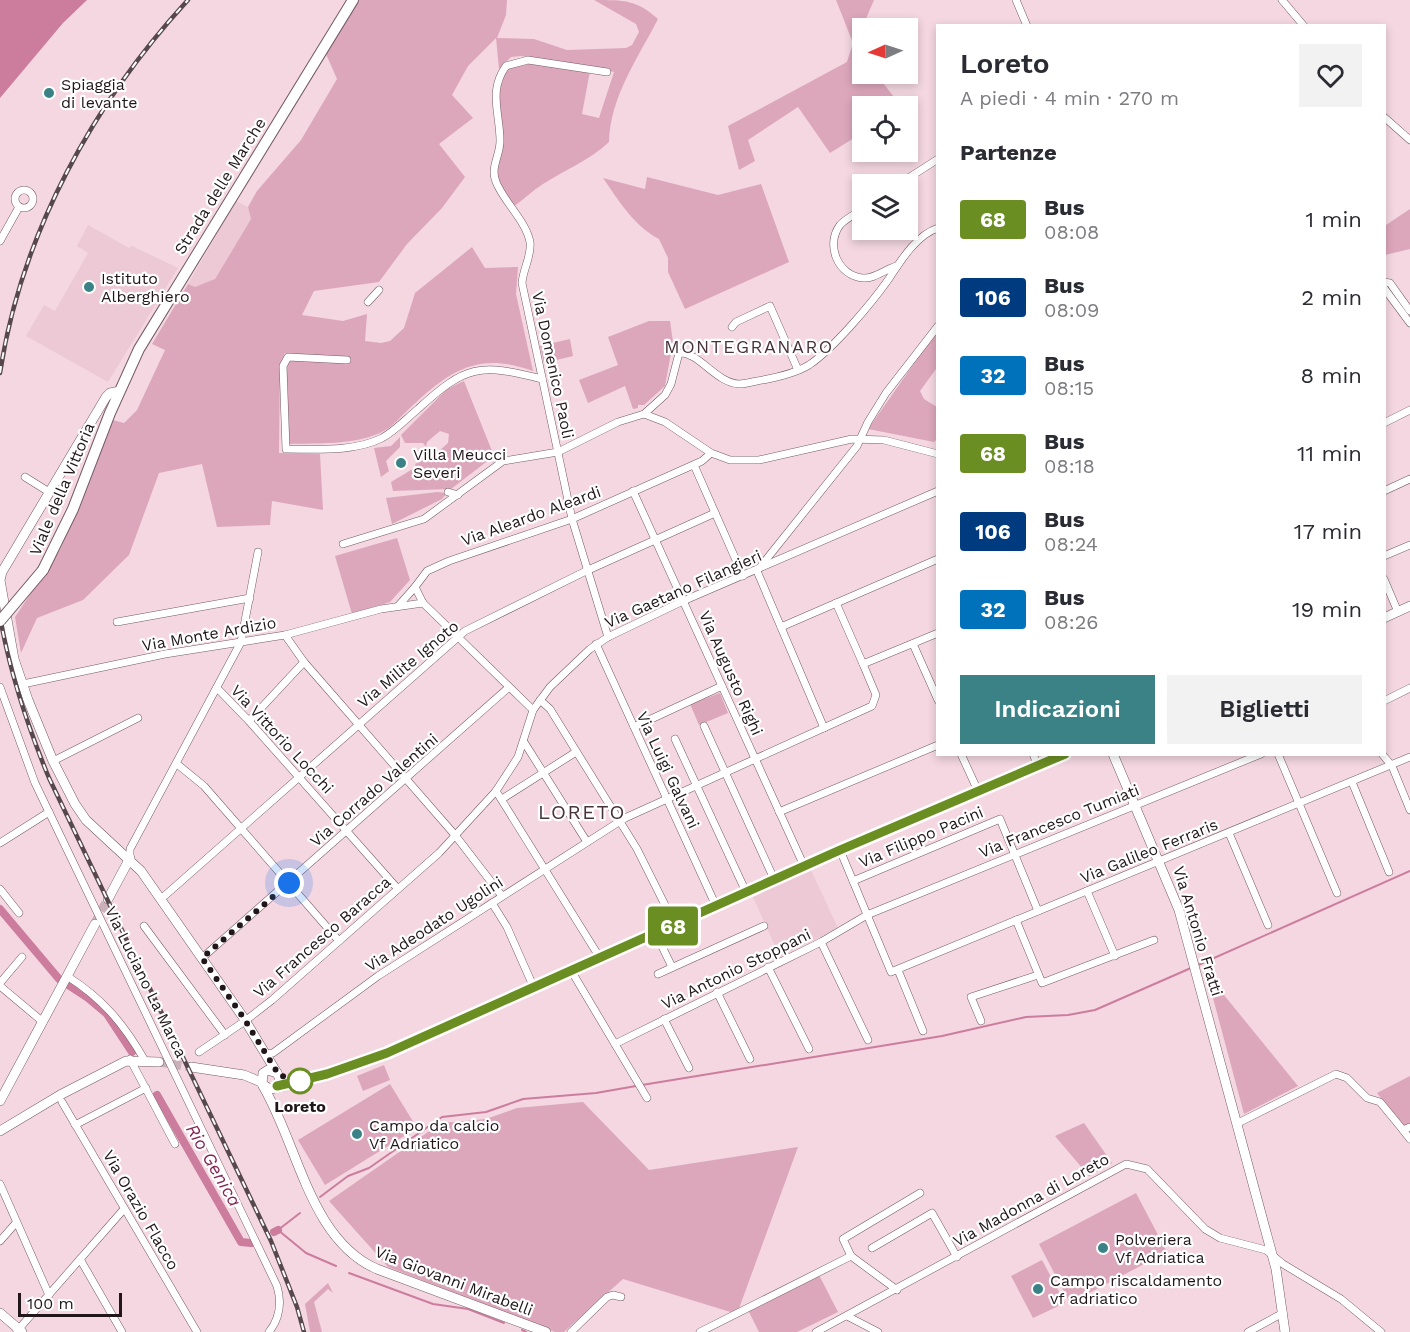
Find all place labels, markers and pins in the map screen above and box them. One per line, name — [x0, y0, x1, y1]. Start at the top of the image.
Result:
place label: Spiaggia di levante — [61, 75, 138, 112]
marker: Spiaggia di levante — [42, 86, 56, 100]
place label: Istituto Alberghiero — [101, 269, 190, 306]
marker: Istituto Alberghiero — [82, 280, 96, 294]
place label: Villa Meucci Severi — [413, 445, 506, 482]
marker: Villa Meucci Severi — [394, 456, 408, 470]
marker: Loreto — [287, 1068, 313, 1094]
place label: Loreto — [274, 1097, 326, 1116]
place label: Campo da calcio Vf Adriatico — [369, 1116, 499, 1153]
marker: Campo da calcio Vf Adriatico — [350, 1127, 364, 1141]
place label: Polveriera Vf Adriatica — [1115, 1230, 1205, 1267]
marker: Polveriera Vf Adriatica — [1096, 1241, 1110, 1255]
place label: Campo riscaldamento vf adriatico — [1050, 1271, 1222, 1308]
marker: Campo riscaldamento vf adriatico — [1031, 1282, 1045, 1296]

